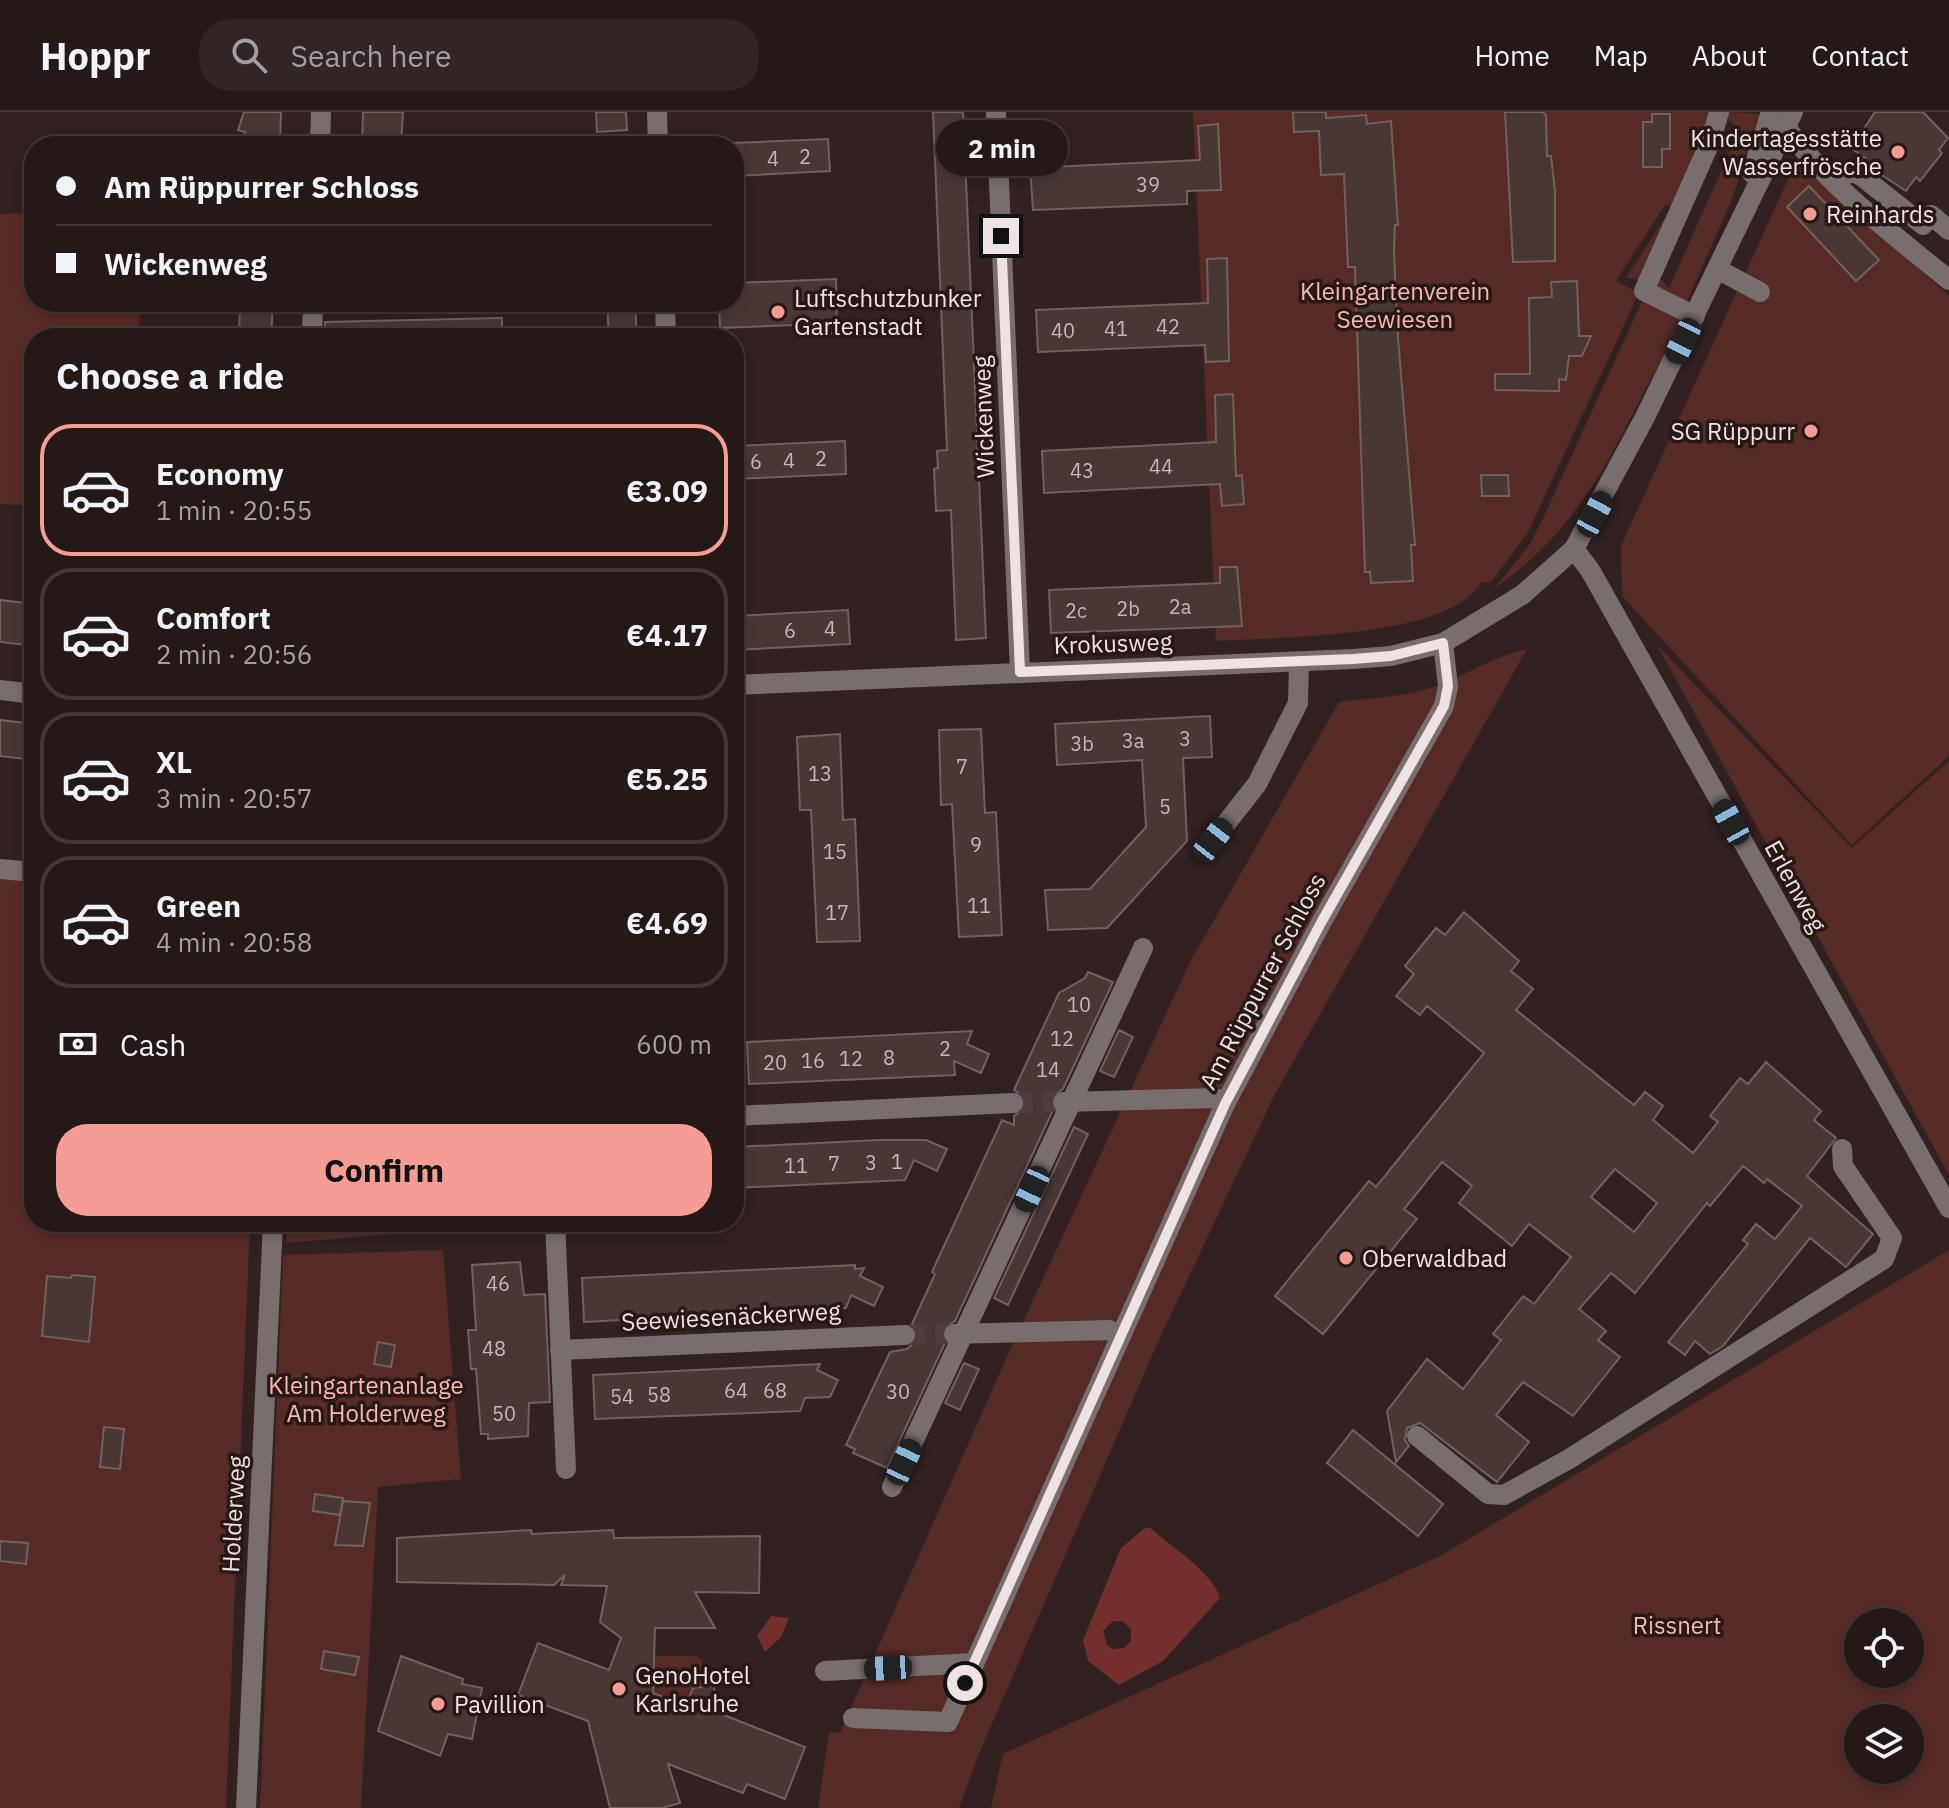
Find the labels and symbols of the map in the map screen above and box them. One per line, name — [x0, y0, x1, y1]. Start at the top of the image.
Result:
callout: 2 min — [935, 120, 1067, 176]
place label: Kindertagesstätte Wasserfrösche — [1690, 122, 1882, 182]
house number: 2 — [799, 143, 811, 170]
marker: Kindertagesstätte Wasserfrösche — [1889, 143, 1907, 161]
house number: 4 — [767, 145, 779, 172]
house number: 39 — [1136, 171, 1160, 198]
place label: Reinhards — [1826, 198, 1935, 230]
marker: Reinhards — [1801, 205, 1819, 223]
route end — [983, 218, 1019, 254]
park label: Kleingartenverein Seewiesen — [1300, 275, 1490, 335]
place label: Luftschutzbunker Gartenstadt — [794, 282, 982, 342]
marker: Luftschutzbunker Gartenstadt — [769, 303, 787, 321]
house number: 42 — [1156, 313, 1180, 340]
car — [1662, 314, 1704, 368]
house number: 41 — [1104, 315, 1128, 342]
house number: 40 — [1051, 317, 1075, 344]
street label: Wickenweg — [965, 355, 1001, 479]
place label: SG Rüppurr — [1671, 415, 1795, 447]
marker: SG Rüppurr — [1802, 422, 1820, 440]
house number: 2 — [815, 445, 827, 472]
house number: 4 — [783, 447, 795, 474]
house number: 6 — [750, 448, 762, 475]
house number: 44 — [1149, 453, 1173, 480]
house number: 43 — [1070, 457, 1094, 484]
car — [1573, 487, 1617, 541]
house number: 2a — [1169, 593, 1192, 620]
house number: 2b — [1116, 595, 1140, 622]
house number: 2c — [1065, 597, 1087, 624]
house number: 4 — [824, 615, 836, 642]
house number: 6 — [784, 617, 796, 644]
street label: Krokusweg — [1053, 625, 1173, 661]
house number: 3 — [1179, 725, 1191, 752]
house number: 3a — [1122, 727, 1145, 754]
house number: 3b — [1070, 730, 1094, 757]
house number: 7 — [956, 753, 968, 780]
house number: 13 — [808, 760, 832, 787]
house number: 5 — [1159, 793, 1171, 820]
car — [1709, 795, 1753, 849]
car — [1189, 814, 1237, 866]
house number: 9 — [970, 831, 982, 858]
street label: Erlenweg — [1758, 834, 1834, 938]
house number: 15 — [823, 838, 847, 865]
street label: Am Rüppurrer Schloss — [1191, 867, 1333, 1095]
house number: 11 — [967, 892, 991, 919]
house number: 17 — [825, 899, 849, 926]
house number: 10 — [1067, 991, 1091, 1018]
house number: 12 — [1050, 1025, 1074, 1052]
house number: 2 — [939, 1035, 951, 1062]
house number: 8 — [883, 1044, 895, 1071]
house number: 12 — [839, 1045, 863, 1072]
house number: 16 — [801, 1047, 825, 1074]
house number: 20 — [763, 1049, 787, 1076]
house number: 14 — [1036, 1056, 1060, 1083]
house number: 1 — [891, 1148, 903, 1175]
house number: 3 — [865, 1149, 877, 1176]
house number: 7 — [828, 1150, 840, 1177]
house number: 11 — [784, 1152, 808, 1179]
car — [1011, 1162, 1053, 1216]
place label: Oberwaldbad — [1362, 1242, 1507, 1274]
marker: Oberwaldbad — [1337, 1249, 1355, 1267]
house number: 46 — [486, 1270, 510, 1297]
street label: Seewiesenäckerweg — [620, 1294, 842, 1338]
house number: 48 — [482, 1335, 506, 1362]
park label: Kleingartenanlage Am Holderweg — [268, 1369, 464, 1429]
house number: 64 — [724, 1377, 748, 1404]
house number: 68 — [763, 1377, 787, 1404]
house number: 30 — [886, 1378, 910, 1405]
house number: 58 — [647, 1381, 671, 1408]
house number: 54 — [610, 1383, 634, 1410]
house number: 50 — [492, 1400, 516, 1427]
car — [883, 1435, 925, 1489]
street label: Holderweg — [214, 1454, 252, 1573]
park label: Rissnert — [1633, 1609, 1721, 1641]
car — [863, 1655, 913, 1681]
place label: GenoHotel Karlsruhe — [635, 1659, 750, 1719]
route start — [947, 1665, 983, 1701]
marker: GenoHotel Karlsruhe — [610, 1680, 628, 1698]
place label: Pavillion — [454, 1688, 545, 1720]
marker: Pavillion — [429, 1695, 447, 1713]

